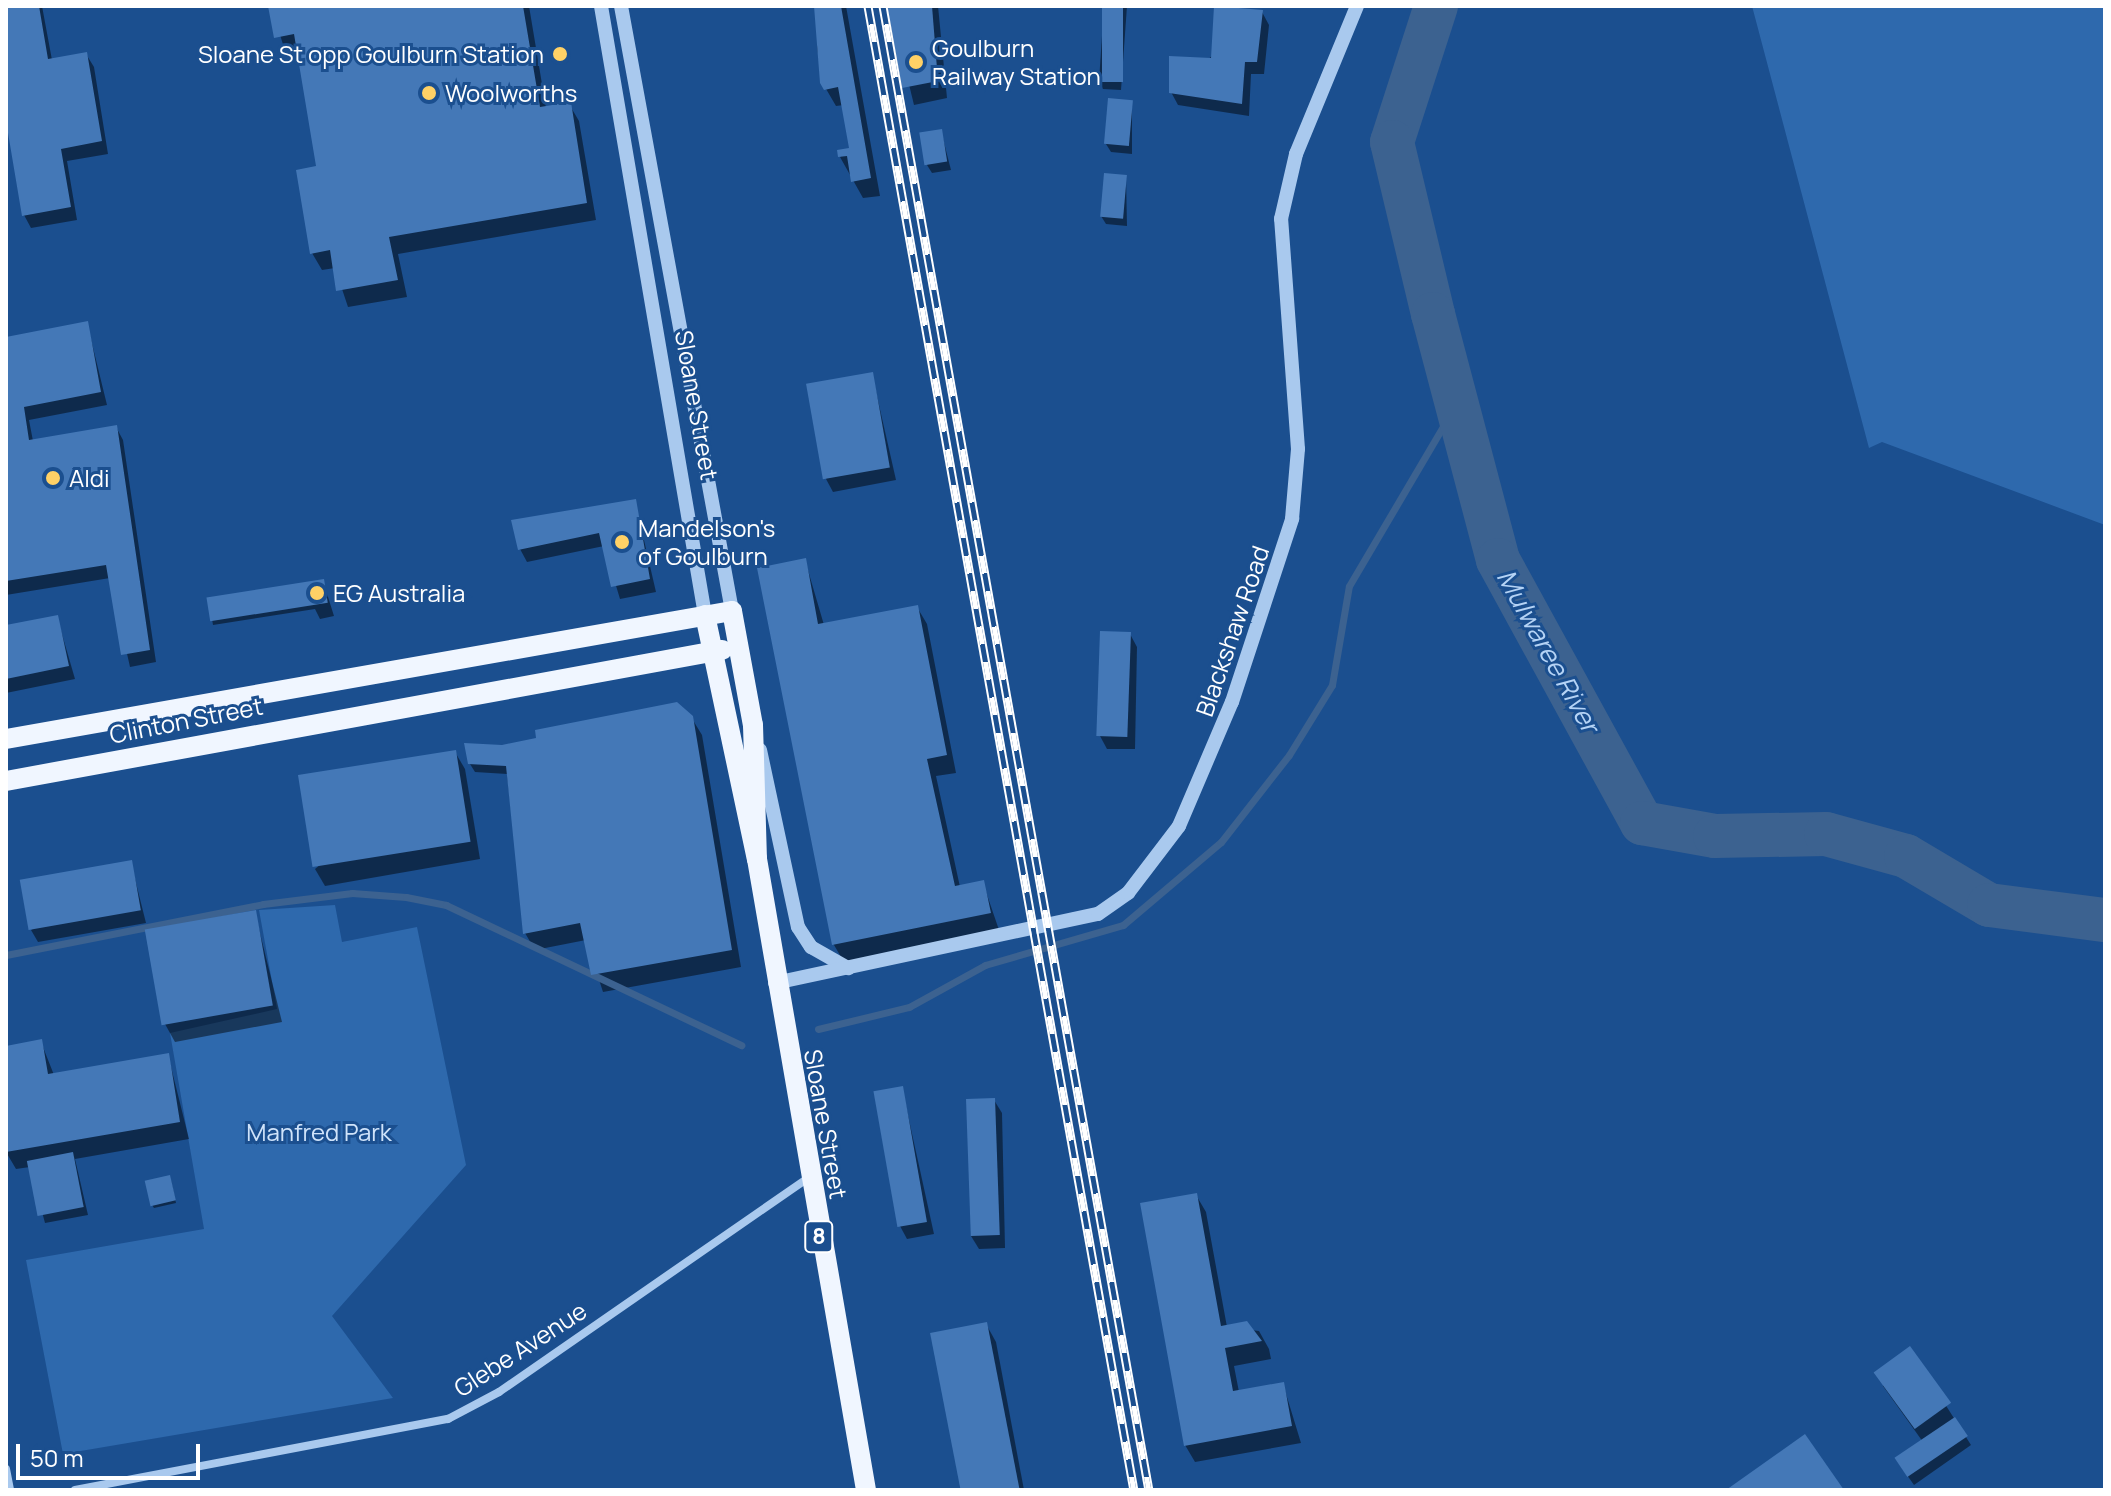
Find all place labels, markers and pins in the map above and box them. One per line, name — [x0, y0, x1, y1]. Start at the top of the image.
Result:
place label: Goulburn Railway Station — [932, 34, 1101, 90]
place label: Sloane St opp Goulburn Station — [198, 40, 544, 68]
marker: Sloane St opp Goulburn Station — [551, 45, 569, 63]
marker: Goulburn Railway Station — [907, 53, 925, 71]
place label: Woolworths — [445, 79, 577, 107]
marker: Woolworths — [420, 84, 438, 102]
place label: Aldi — [69, 464, 110, 492]
marker: Aldi — [44, 469, 62, 487]
place label: Mandelson's of Goulburn — [638, 514, 775, 570]
marker: Mandelson's of Goulburn — [613, 533, 631, 551]
place label: EG Australia — [333, 579, 465, 607]
marker: EG Australia — [308, 584, 326, 602]

